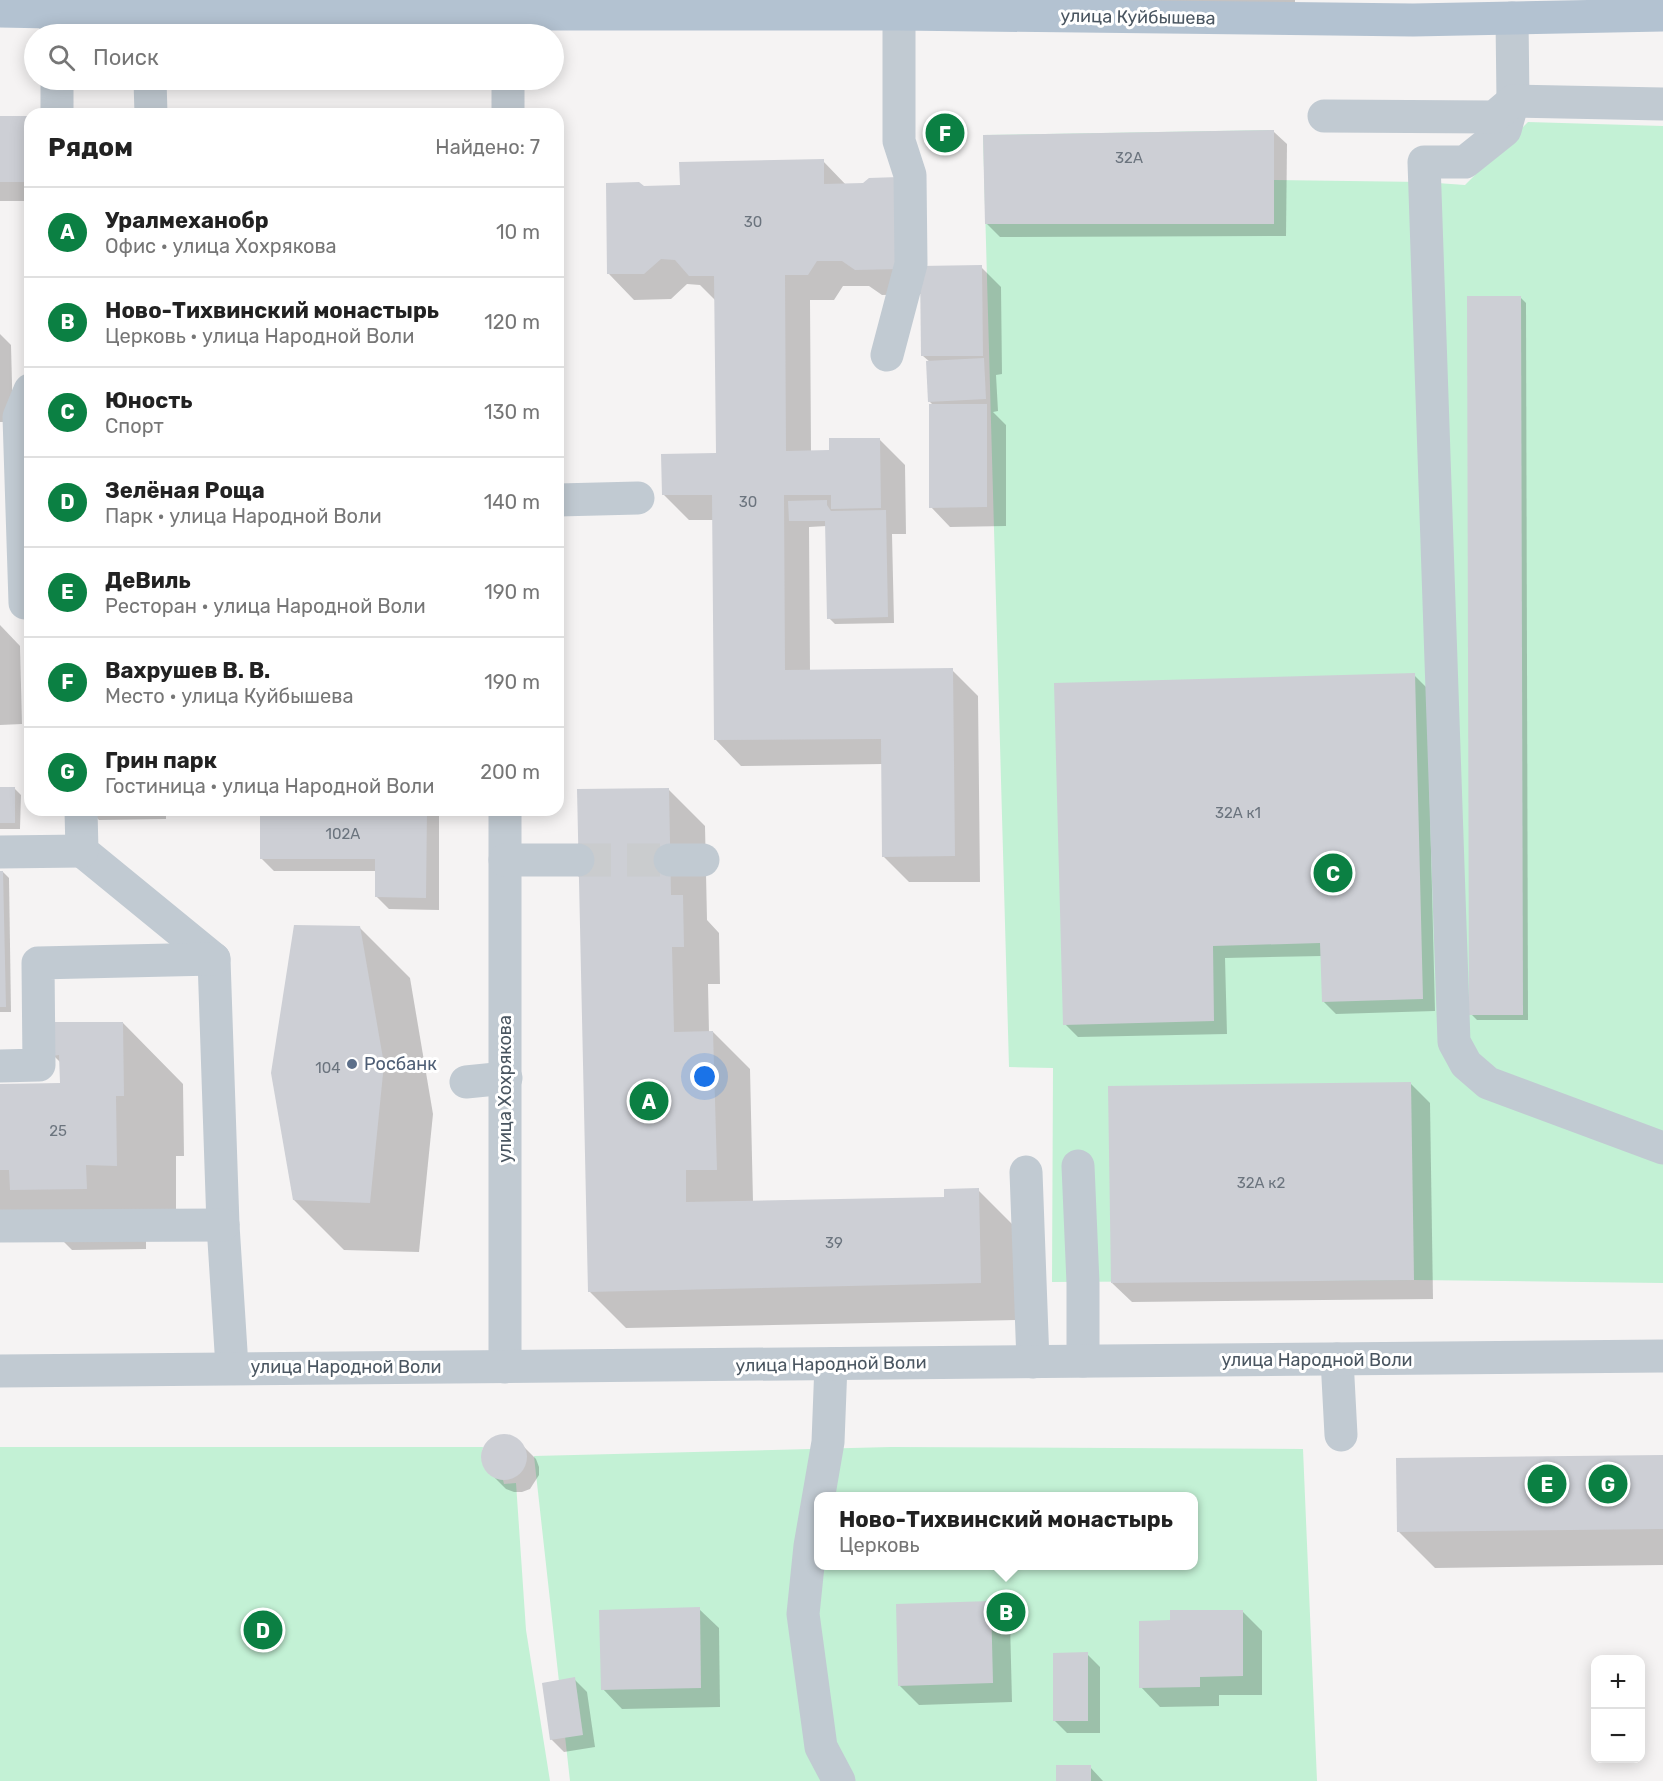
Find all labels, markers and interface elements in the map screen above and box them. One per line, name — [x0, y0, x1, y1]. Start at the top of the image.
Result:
street label: улица Куйбышева — [1060, 5, 1216, 29]
search box — [24, 24, 564, 90]
icon: search — [45, 41, 78, 74]
text: Поиск — [93, 44, 159, 71]
pin: F — [926, 110, 964, 156]
text: Рядом — [48, 132, 133, 163]
text: Найдено: 7 — [435, 135, 540, 159]
house number: 32А — [1115, 149, 1143, 167]
text: Уралмеханобр — [105, 207, 269, 234]
house number: 30 — [744, 213, 762, 231]
text: A — [60, 220, 75, 244]
text: 10 m — [496, 220, 540, 244]
text: Офис · улица Хохрякова — [105, 234, 337, 258]
text: Ново-Тихвинский монастырь — [105, 297, 439, 324]
text: B — [60, 310, 75, 334]
text: 120 m — [484, 310, 540, 334]
text: Церковь · улица Народной Воли — [105, 324, 414, 348]
text: Юность — [105, 387, 193, 414]
text: C — [60, 400, 75, 424]
text: 130 m — [484, 400, 540, 424]
text: Спорт — [105, 414, 164, 438]
text: Зелёная Роща — [105, 477, 265, 504]
text: D — [60, 490, 75, 514]
text: 140 m — [484, 490, 540, 514]
house number: 30 — [739, 493, 757, 511]
text: Парк · улица Народной Воли — [105, 504, 382, 528]
text: ДеВиль — [105, 567, 191, 594]
text: E — [61, 580, 74, 604]
text: 190 m — [484, 580, 540, 604]
text: Ресторан · улица Народной Воли — [105, 594, 426, 618]
text: Вахрушев В. В. — [105, 657, 270, 684]
text: F — [61, 670, 74, 694]
text: 190 m — [484, 670, 540, 694]
text: Место · улица Куйбышева — [105, 684, 354, 708]
text: Грин парк — [105, 747, 217, 774]
text: G — [60, 760, 75, 784]
text: 200 m — [480, 760, 540, 784]
text: Гостиница · улица Народной Воли — [105, 774, 434, 798]
house number: 32А к1 — [1215, 804, 1261, 822]
house number: 102А — [326, 825, 360, 843]
pin: C — [1314, 850, 1352, 896]
street label: улица Хохрякова — [494, 1015, 516, 1163]
place label: Росбанк — [364, 1053, 437, 1075]
marker: Росбанк — [345, 1057, 359, 1071]
house number: 104 — [315, 1059, 341, 1077]
your location — [690, 1062, 719, 1091]
pin: A — [630, 1078, 668, 1124]
house number: 25 — [49, 1122, 67, 1140]
house number: 32А к2 — [1237, 1174, 1285, 1192]
house number: 39 — [825, 1234, 843, 1252]
street label: улица Народной Воли — [1221, 1349, 1413, 1371]
street label: улица Народной Воли — [735, 1351, 927, 1377]
street label: улица Народной Воли — [250, 1356, 442, 1378]
pin: E — [1528, 1462, 1566, 1506]
pin: G — [1588, 1462, 1628, 1506]
popup — [814, 1492, 1198, 1570]
text: Ново-Тихвинский монастырь — [839, 1506, 1173, 1533]
text: Церковь — [839, 1533, 920, 1557]
pin: B — [986, 1590, 1026, 1634]
pin: D — [244, 1608, 282, 1652]
map controls — [1591, 1655, 1645, 1763]
button: + — [1591, 1655, 1645, 1709]
button: − — [1591, 1709, 1645, 1763]

